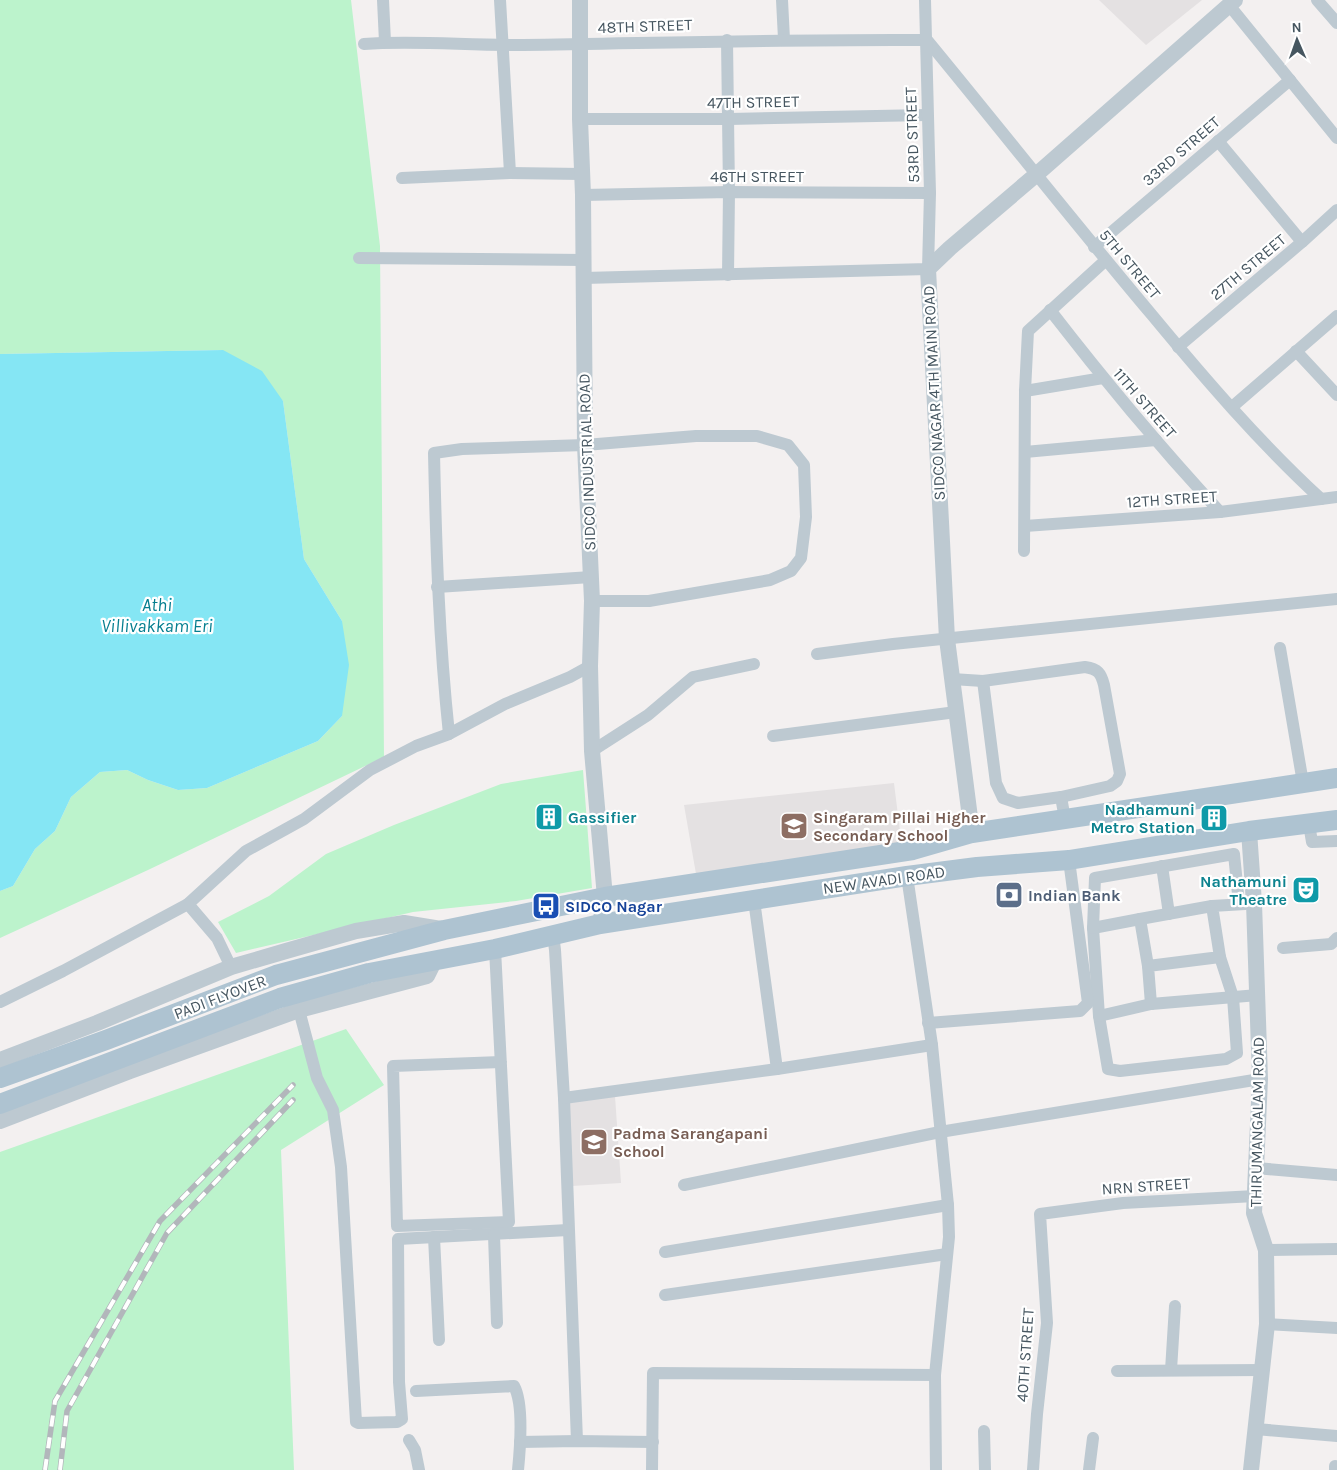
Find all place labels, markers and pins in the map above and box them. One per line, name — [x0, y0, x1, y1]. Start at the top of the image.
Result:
place label: Nadhamuni Metro Station — [1090, 800, 1195, 837]
building icon: Gassifier — [534, 802, 564, 832]
building icon: Nadhamuni Metro Station — [1199, 803, 1229, 833]
place label: Gassifier — [568, 808, 637, 827]
place label: Singaram Pillai Higher Secondary School — [813, 808, 986, 845]
school or university icon: Singaram Pillai Higher Secondary School — [779, 811, 809, 841]
place label: Nathamuni Theatre — [1200, 872, 1287, 909]
theatre icon: Nathamuni Theatre — [1291, 875, 1321, 905]
bank icon: Indian Bank — [994, 880, 1024, 910]
place label: Indian Bank — [1028, 886, 1121, 905]
bus stop icon: SIDCO Nagar — [531, 891, 561, 921]
place label: SIDCO Nagar — [565, 897, 663, 916]
place label: Padma Sarangapani School — [613, 1124, 768, 1161]
school or university icon: Padma Sarangapani School — [579, 1127, 609, 1157]

